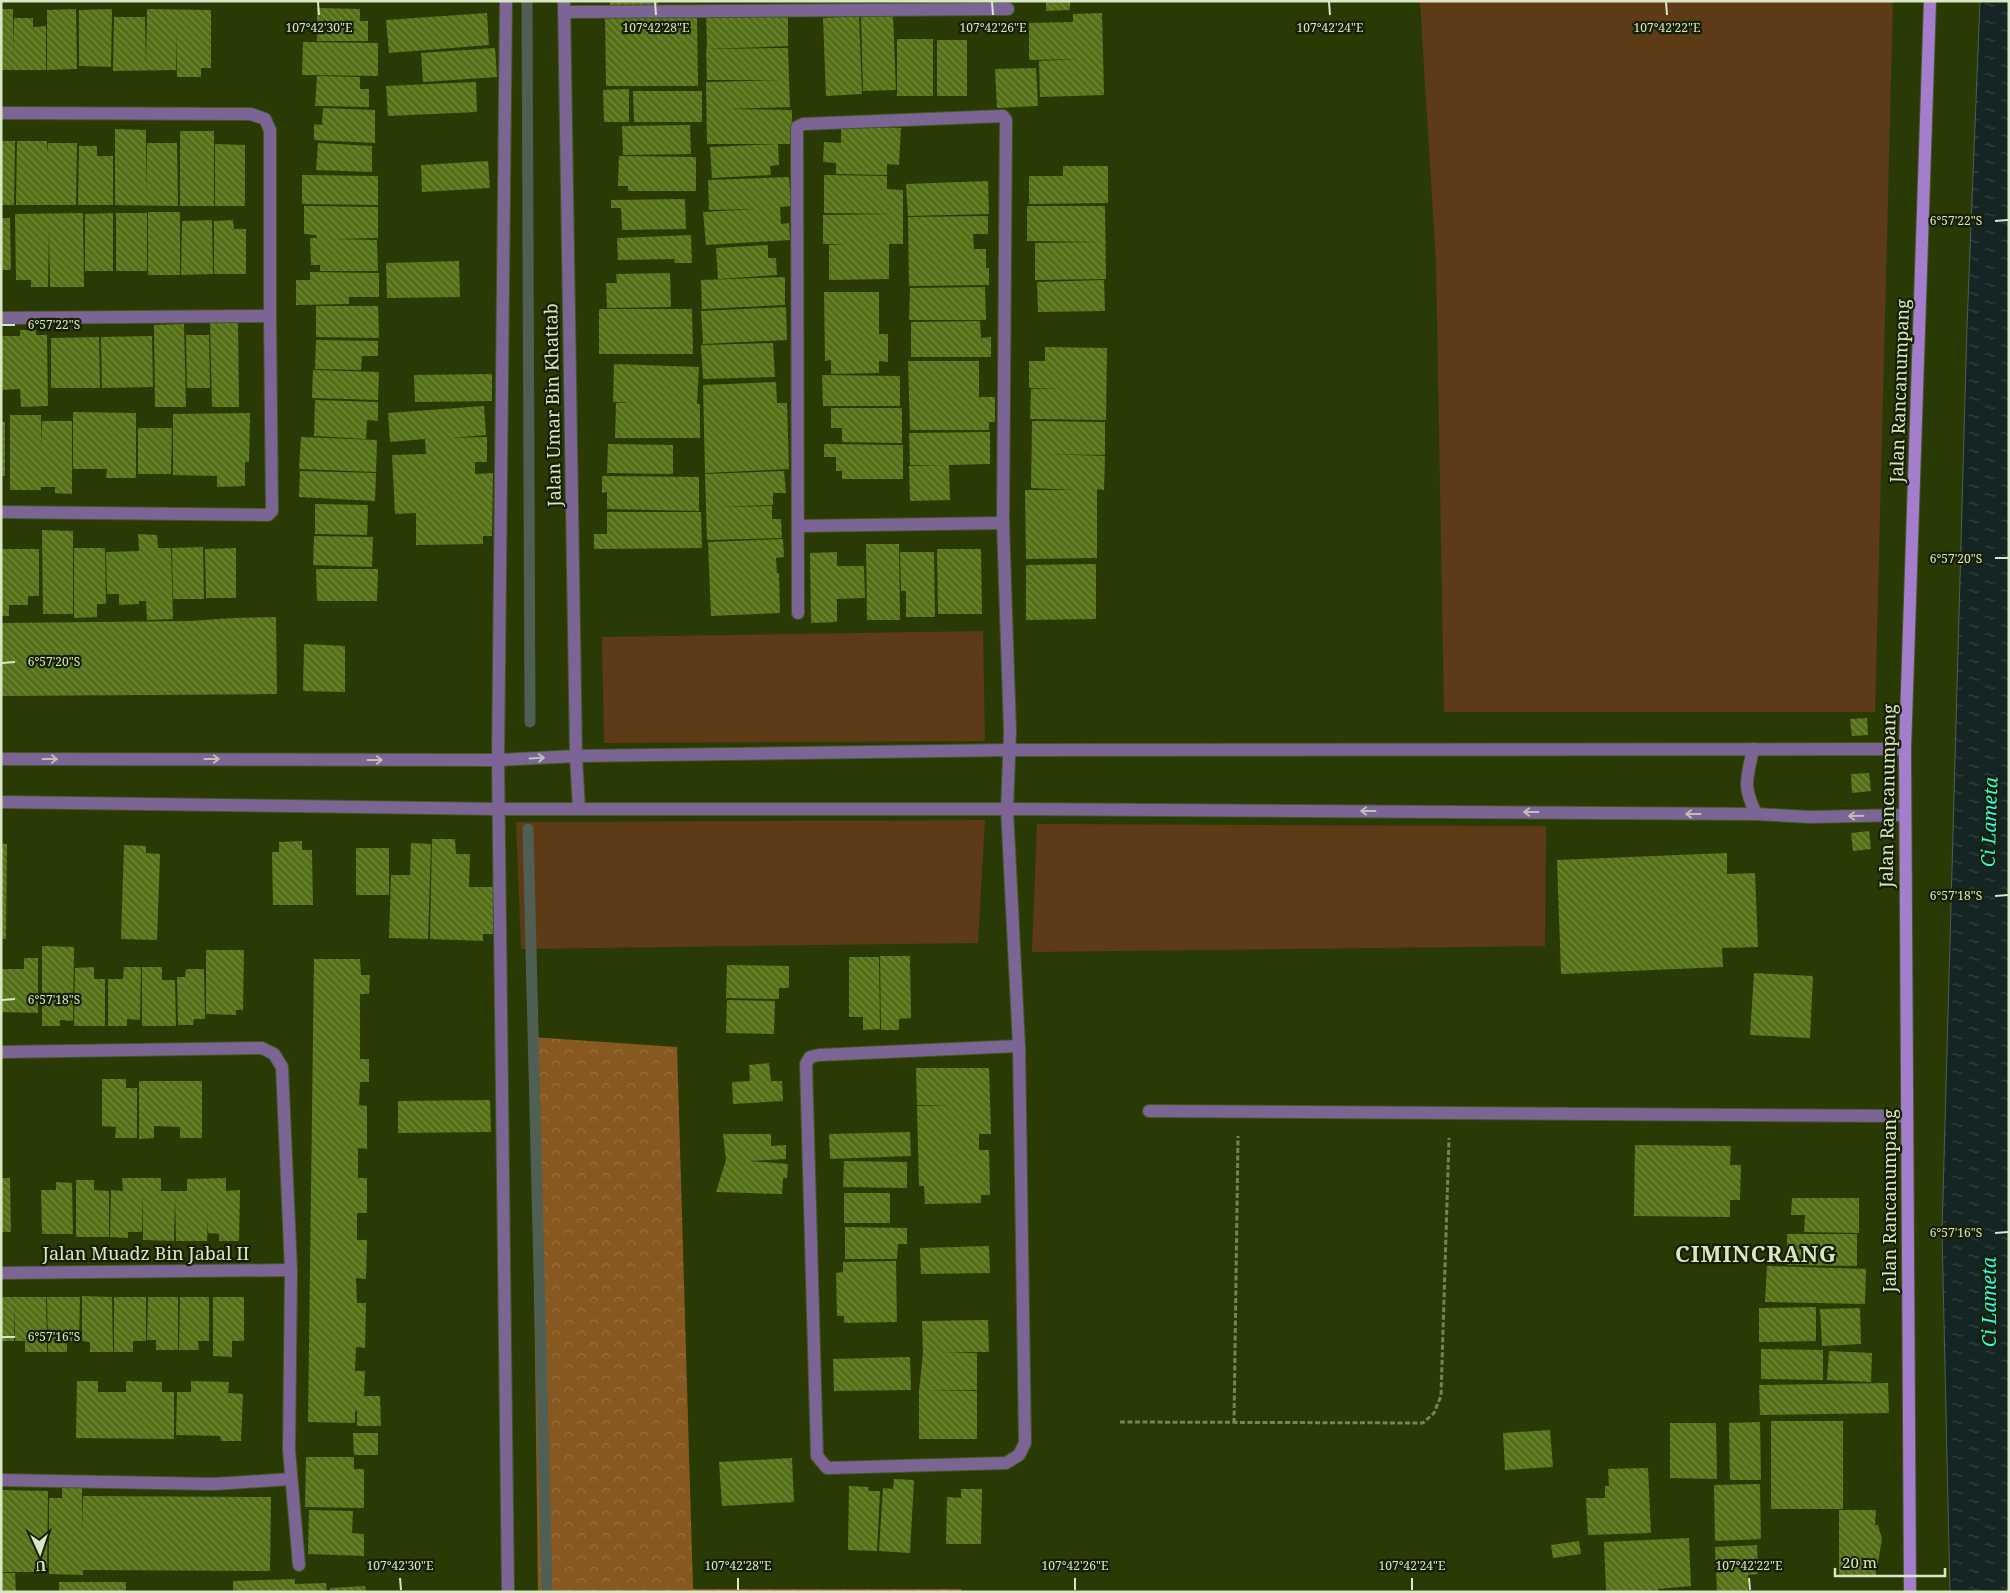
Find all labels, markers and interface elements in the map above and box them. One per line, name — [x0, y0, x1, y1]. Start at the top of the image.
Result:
text: 107°42'30"E — [286, 19, 352, 36]
text: 107°42'28"E — [623, 19, 689, 36]
text: 107°42'26"E — [960, 19, 1026, 36]
text: 107°42'24"E — [1297, 19, 1363, 36]
text: 107°42'22"E — [1634, 19, 1700, 36]
text: 6°57'22"S — [1930, 212, 1982, 229]
street label: Jalan Rancanumpang — [1884, 298, 1914, 484]
street label: Jalan Umar Bin Khattab — [538, 303, 566, 508]
text: 6°57'22"S — [28, 316, 80, 333]
text: 6°57'20"S — [1930, 550, 1982, 567]
text: 6°57'20"S — [28, 653, 80, 670]
street label: Jalan Rancanumpang — [1873, 704, 1901, 889]
one-way arrow — [529, 753, 545, 762]
one-way arrow — [42, 754, 58, 764]
one-way arrow — [204, 754, 220, 764]
one-way arrow — [367, 755, 383, 764]
water label: Ci Lameta — [1974, 777, 2004, 867]
one-way arrow — [1360, 806, 1376, 816]
one-way arrow — [1523, 808, 1539, 817]
one-way arrow — [1685, 809, 1702, 819]
one-way arrow — [1848, 811, 1864, 821]
text: 6°57'18"S — [1930, 887, 1982, 904]
text: 6°57'18"S — [28, 991, 80, 1008]
street label: Jalan Rancanumpang — [1877, 1109, 1901, 1294]
text: 6°57'16"S — [1930, 1224, 1982, 1241]
district label: CIMINCRANG — [1675, 1238, 1837, 1268]
street label: Jalan Muadz Bin Jabal II — [42, 1241, 249, 1265]
water label: Ci Lameta — [1976, 1257, 2002, 1347]
text: 6°57'16"S — [28, 1328, 80, 1345]
north arrow — [15, 1528, 65, 1578]
scale bar — [1835, 1546, 1945, 1578]
text: 20 m — [1842, 1552, 1877, 1572]
text: U — [34, 1557, 46, 1576]
text: 107°42'30"E — [367, 1557, 433, 1574]
text: 107°42'28"E — [705, 1557, 771, 1574]
text: 107°42'26"E — [1042, 1557, 1108, 1574]
text: 107°42'24"E — [1379, 1557, 1445, 1574]
text: 107°42'22"E — [1716, 1557, 1782, 1574]

